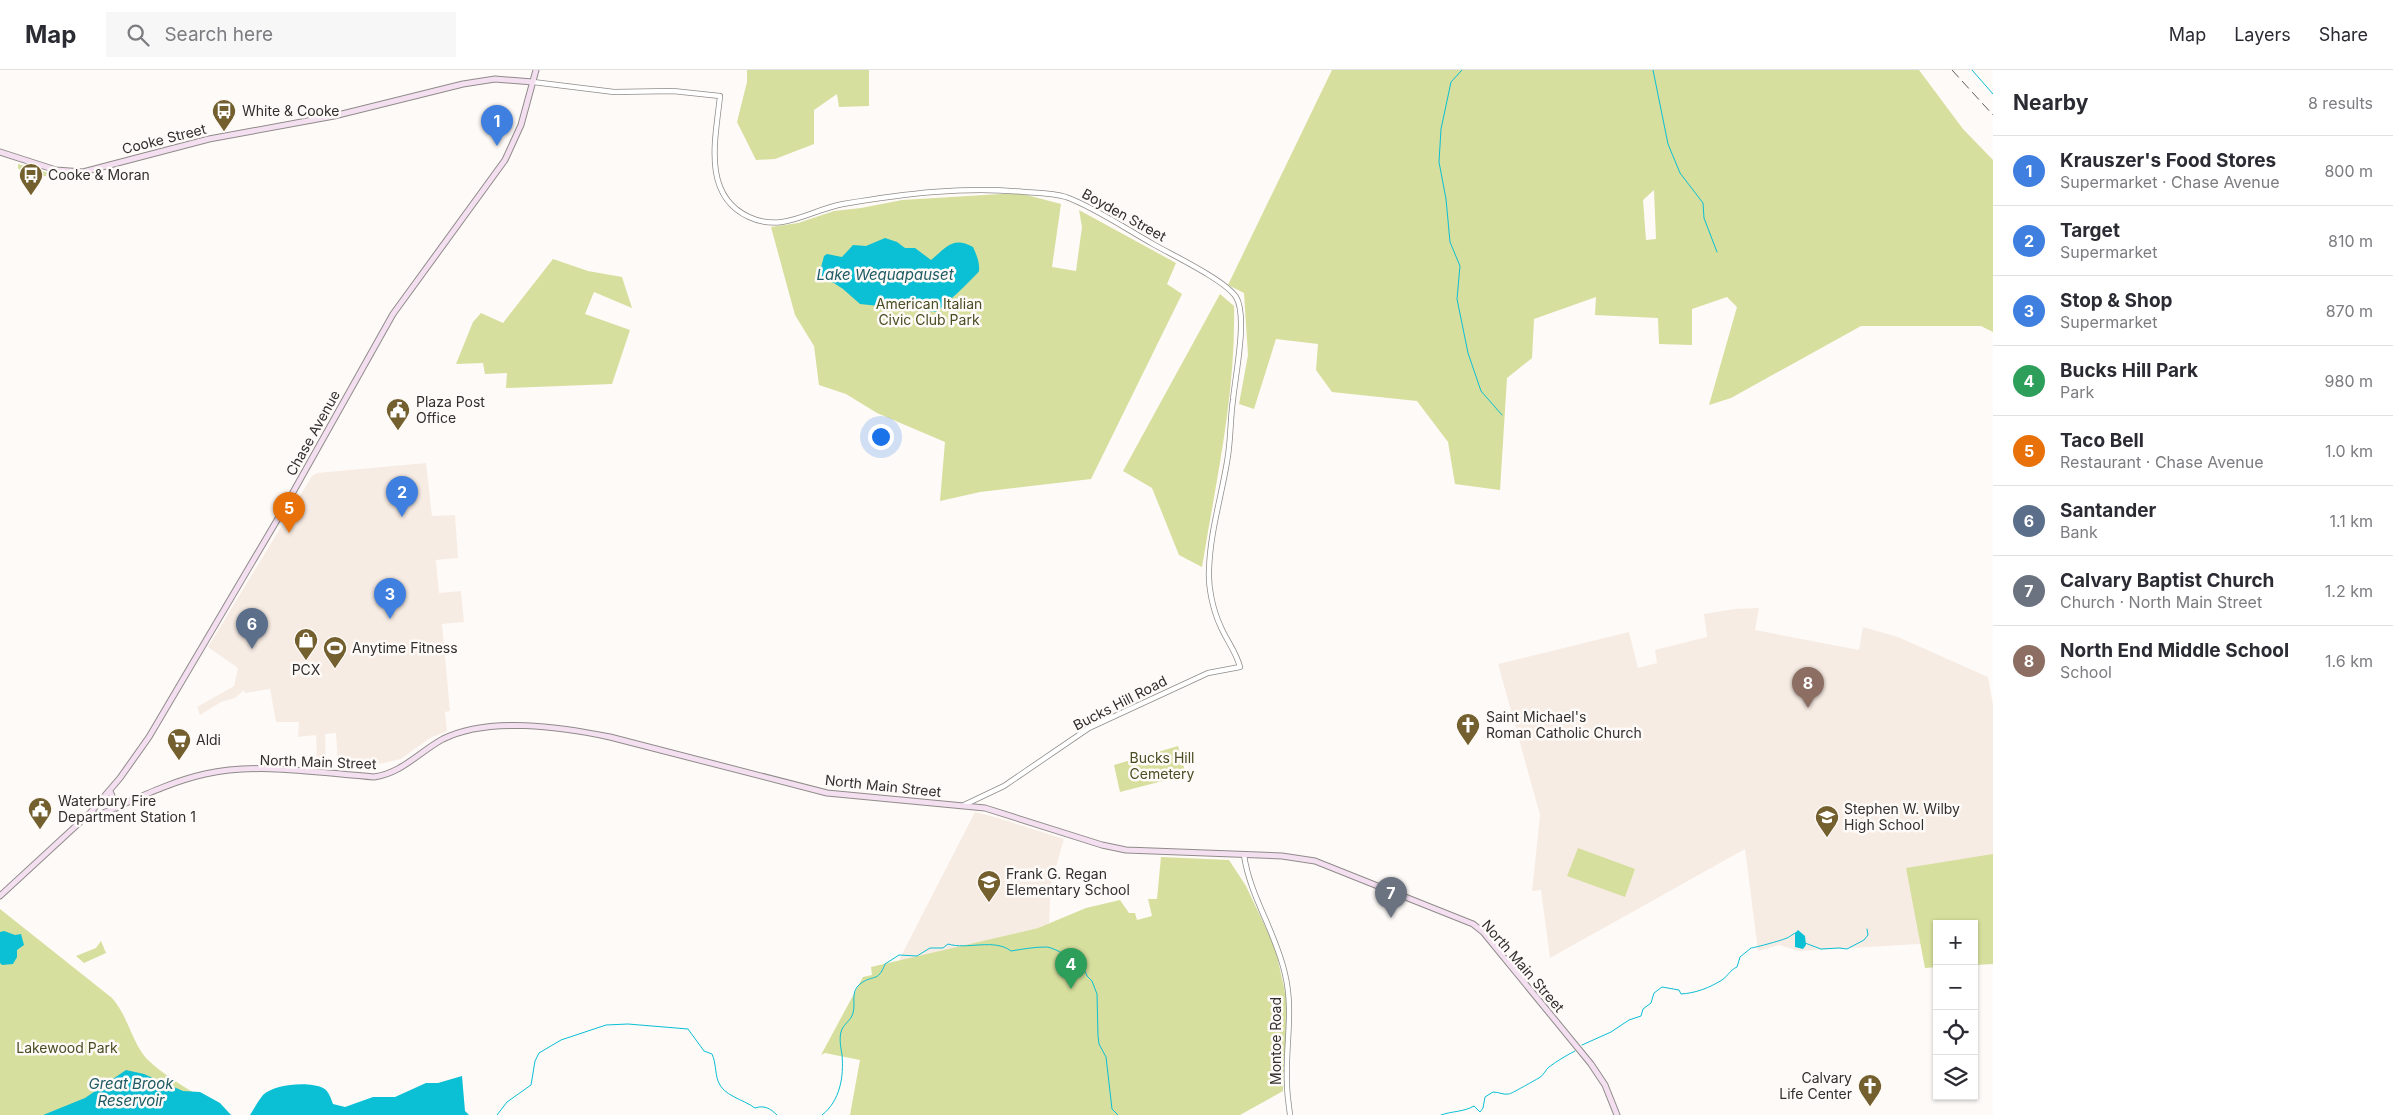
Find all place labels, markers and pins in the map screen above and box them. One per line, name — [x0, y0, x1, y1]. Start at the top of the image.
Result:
bus stop icon: White & Cooke — [211, 98, 237, 132]
place label: White & Cooke — [242, 102, 340, 119]
pin: 1 — [481, 105, 513, 146]
bus stop icon: Cooke & Moran — [18, 162, 44, 196]
place label: Cooke & Moran — [48, 166, 150, 183]
place label: Plaza Post Office — [416, 393, 485, 426]
public building icon: Plaza Post Office — [385, 397, 411, 431]
pin: 2 — [386, 476, 418, 517]
pin: 5 — [273, 492, 305, 533]
pin: 3 — [374, 578, 406, 619]
pin: 6 — [236, 608, 268, 649]
shop icon: PCX — [293, 627, 319, 661]
sports icon: Anytime Fitness — [322, 635, 348, 669]
place label: Anytime Fitness — [352, 639, 458, 656]
place label: PCX — [292, 661, 321, 678]
pin: 8 — [1792, 667, 1824, 708]
place label: Saint Michael's Roman Catholic Church — [1486, 708, 1642, 741]
church icon: Saint Michael's Roman Catholic Church — [1455, 712, 1481, 746]
supermarket icon: Aldi — [166, 727, 192, 761]
place label: Aldi — [196, 731, 221, 748]
place label: Waterbury Fire Department Station 1 — [58, 792, 196, 825]
public building icon: Waterbury Fire Department Station 1 — [27, 796, 53, 830]
place label: Stephen W. Wilby High School — [1844, 800, 1960, 833]
school or university icon: Stephen W. Wilby High School — [1814, 804, 1840, 838]
place label: Frank G. Regan Elementary School — [1006, 865, 1130, 898]
school or university icon: Frank G. Regan Elementary School — [976, 869, 1002, 903]
pin: 7 — [1375, 877, 1407, 918]
pin: 4 — [1055, 948, 1087, 989]
place label: Calvary Life Center — [1779, 1069, 1852, 1102]
church icon: Calvary Life Center — [1857, 1073, 1883, 1107]

